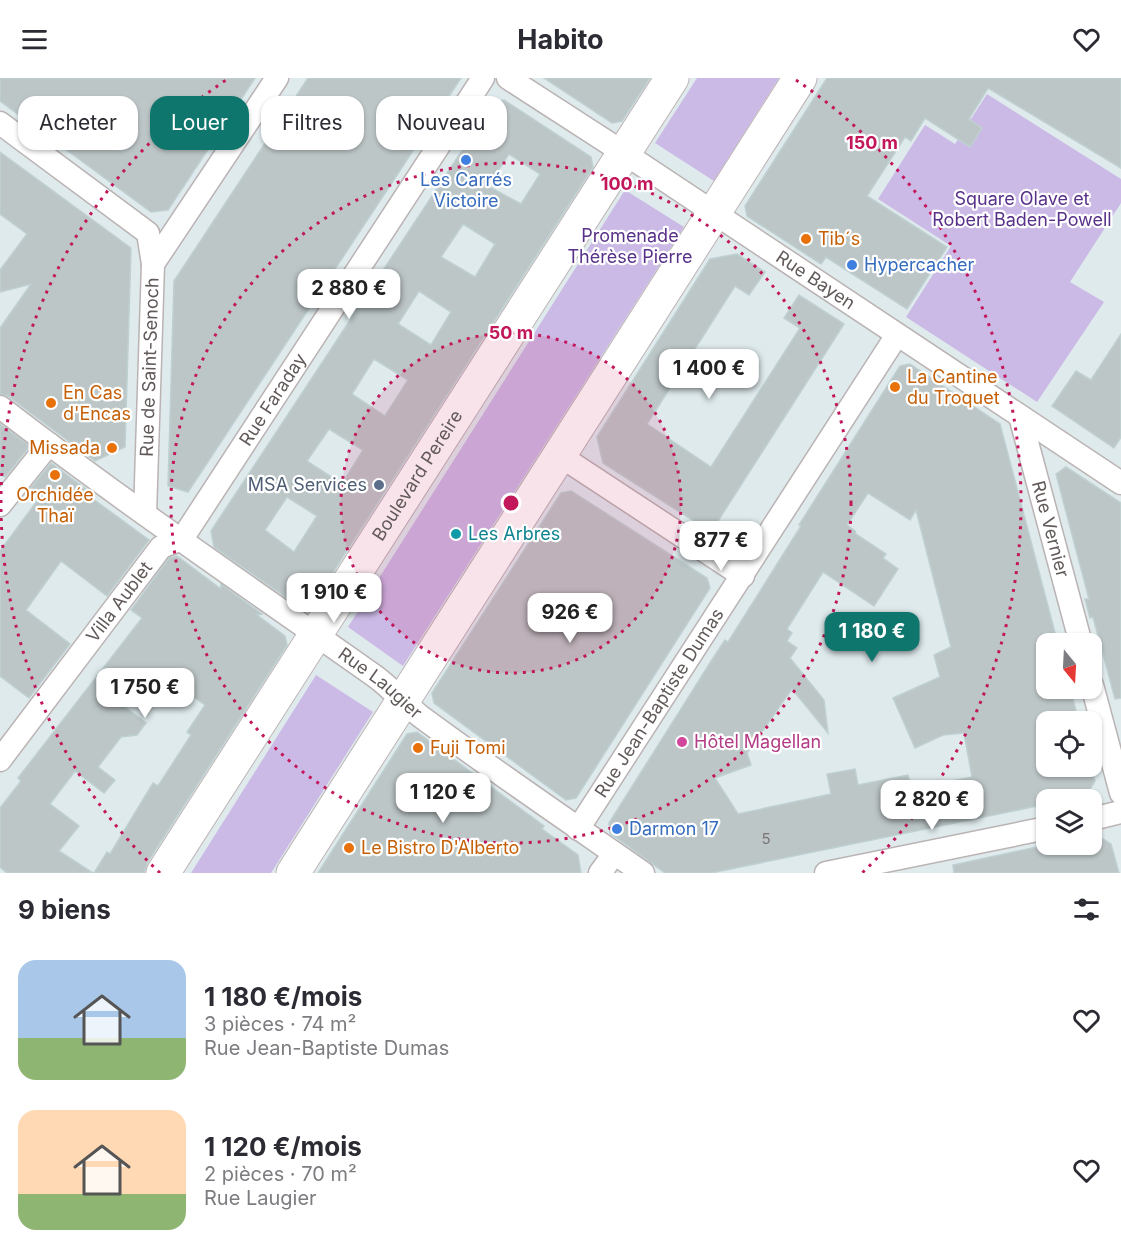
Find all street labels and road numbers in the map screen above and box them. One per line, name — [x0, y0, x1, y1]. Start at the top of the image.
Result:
street label: Rue Bayen — [772, 246, 859, 313]
street label: Rue de Saint-Senoch — [136, 277, 163, 457]
street label: Rue Faraday — [235, 349, 310, 449]
street label: Boulevard Pereire — [368, 406, 467, 544]
street label: Rue Vernier — [1028, 478, 1074, 580]
street label: Villa Aublet — [82, 557, 156, 646]
street label: Rue Jean-Baptiste Dumas — [590, 604, 728, 801]
street label: Rue Laugier — [335, 643, 426, 723]

